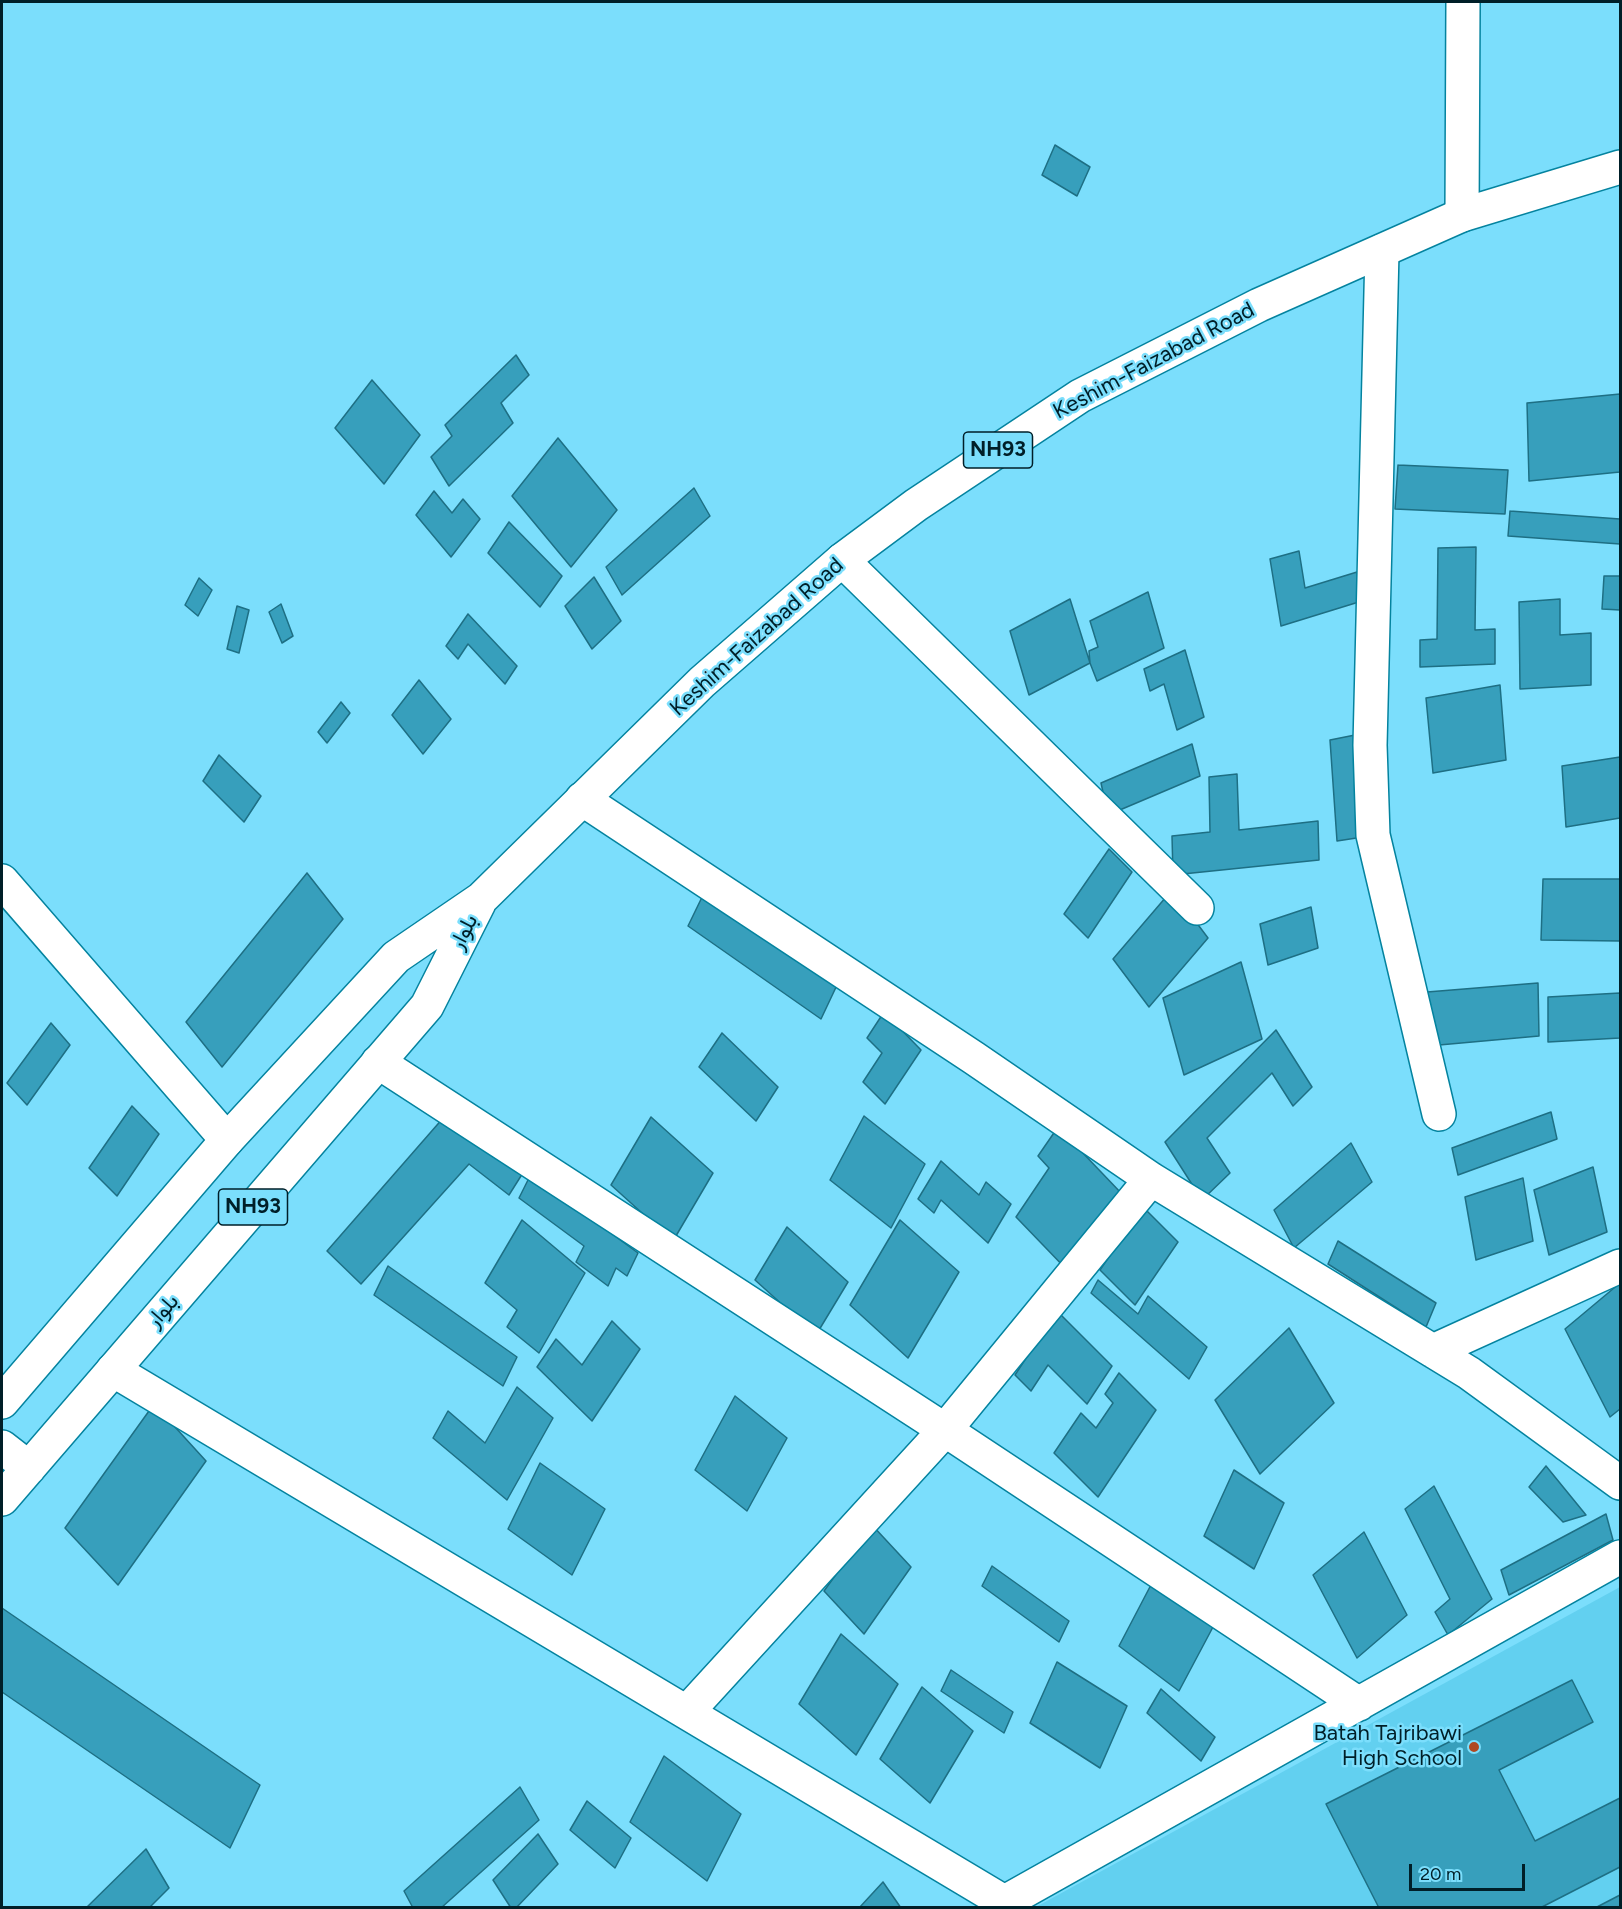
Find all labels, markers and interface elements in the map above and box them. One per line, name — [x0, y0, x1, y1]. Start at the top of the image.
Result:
street label: Keshim-Faizabad Road — [1049, 297, 1259, 425]
road number: NH93 — [964, 432, 1032, 468]
street label: Keshim-Faizabad Road — [665, 552, 849, 722]
street label: بلوار — [444, 910, 484, 954]
road number: NH93 — [218, 1189, 288, 1225]
street label: بلوار — [141, 1289, 185, 1333]
place label: Batah Tajribawi High School — [1313, 1721, 1462, 1772]
marker: Batah Tajribawi High School — [1467, 1740, 1481, 1754]
scale bar — [1412, 1852, 1528, 1890]
text: 20 m — [1420, 1863, 1461, 1885]

